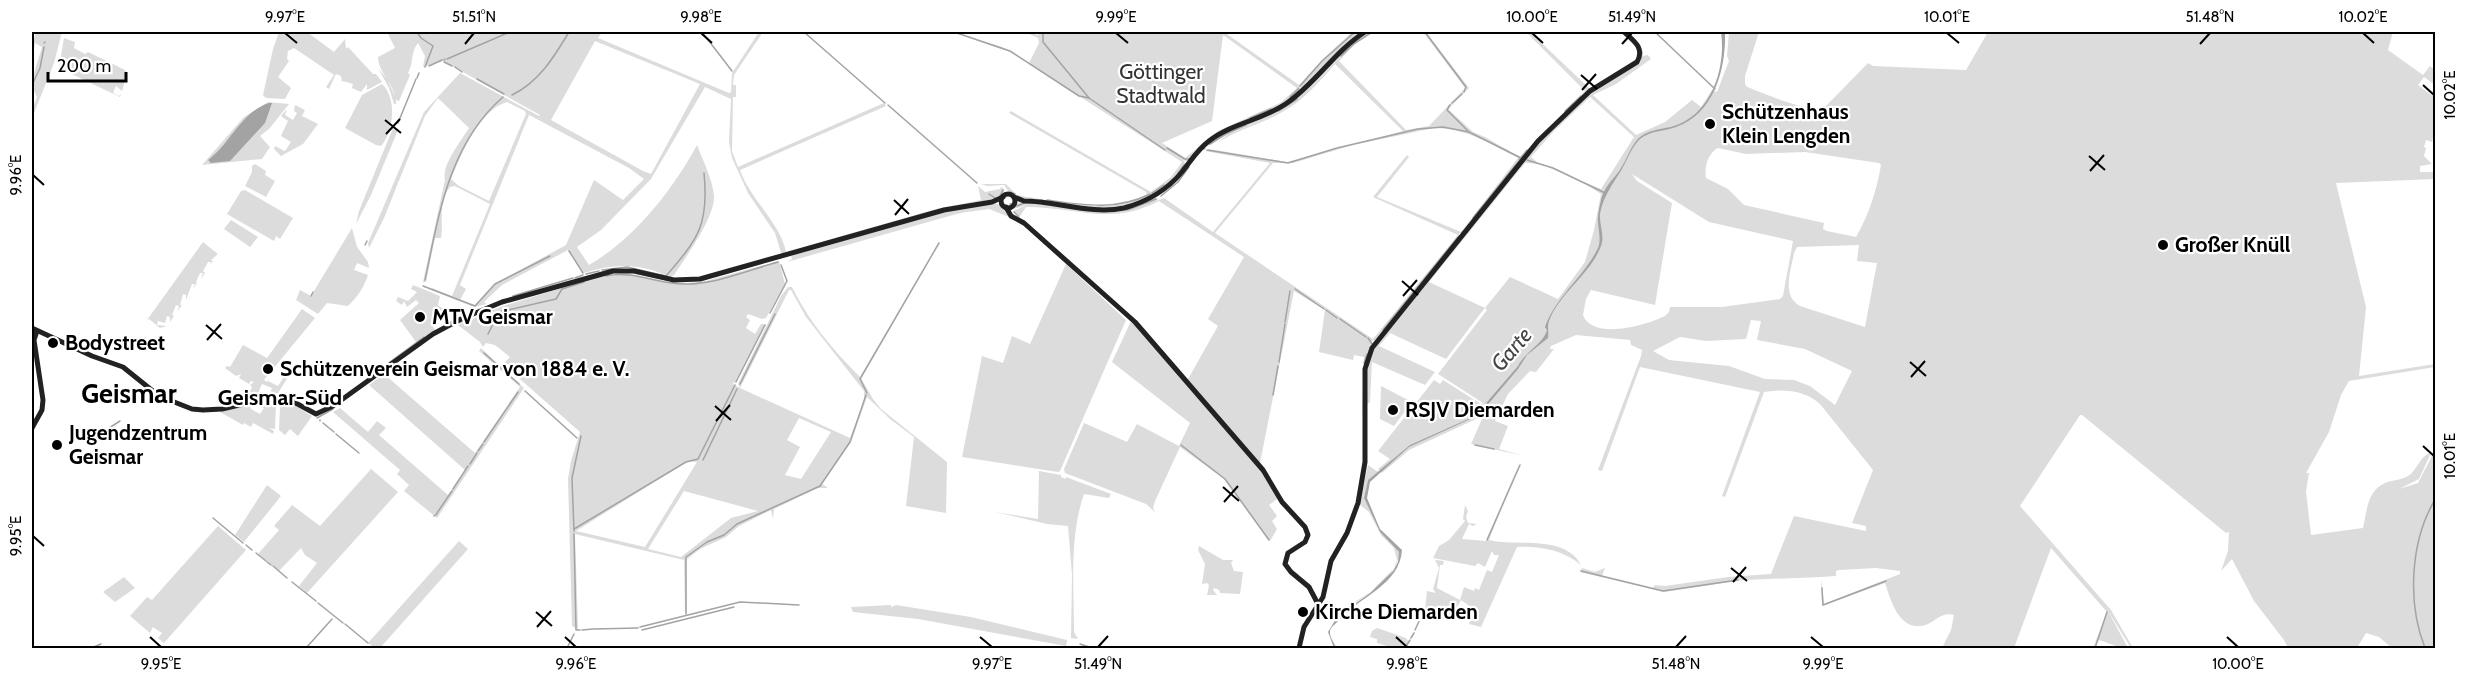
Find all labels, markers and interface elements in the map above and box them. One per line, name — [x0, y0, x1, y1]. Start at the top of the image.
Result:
text: 9.97°E — [265, 8, 305, 26]
text: 51.51°N — [452, 8, 496, 26]
text: 9.98°E — [680, 8, 722, 26]
text: 9.99°E — [1095, 8, 1137, 26]
text: 10.00°E — [1506, 8, 1558, 26]
text: 51.49°N — [1608, 8, 1656, 26]
text: 10.01°E — [1924, 8, 1970, 26]
text: 51.48°N — [2186, 8, 2234, 26]
text: 10.02°E — [2339, 8, 2387, 26]
scale bar — [48, 45, 126, 83]
text: 200 m — [57, 55, 111, 77]
park label: Göttinger Stadtwald — [1116, 59, 1206, 108]
text: 10.02°E — [2441, 71, 2459, 119]
place label: Schützenhaus Klein Lengden — [1722, 99, 1850, 148]
marker: Schützenhaus Klein Lengden — [1703, 117, 1717, 131]
text: 9.96°E — [7, 155, 25, 195]
place label: Großer Knüll — [2175, 232, 2291, 257]
marker: Großer Knüll — [2156, 238, 2170, 252]
place label: MTV Geismar — [432, 304, 553, 329]
marker: MTV Geismar — [413, 310, 427, 324]
water label: Garte — [1485, 322, 1538, 377]
place label: Bodystreet — [65, 330, 165, 355]
marker: Bodystreet — [46, 336, 60, 350]
place label: Schützenverein Geismar von 1884 e. V. — [280, 356, 629, 381]
marker: Schützenverein Geismar von 1884 e. V. — [261, 362, 275, 376]
district label: Geismar — [81, 377, 177, 410]
district label: Geismar-Süd — [218, 384, 342, 411]
place label: RSJV Diemarden — [1405, 397, 1555, 422]
marker: RSJV Diemarden — [1386, 403, 1400, 417]
place label: Jugendzentrum Geismar — [68, 420, 207, 469]
text: 10.01°E — [2441, 433, 2459, 479]
marker: Jugendzentrum Geismar — [50, 438, 64, 452]
text: 9.95°E — [7, 516, 25, 556]
place label: Kirche Diemarden — [1315, 599, 1478, 624]
marker: Kirche Diemarden — [1296, 605, 1310, 619]
text: 9.95°E — [141, 655, 181, 673]
text: 9.96°E — [556, 655, 596, 673]
text: 9.97°E — [972, 655, 1012, 673]
text: 51.49°N — [1074, 655, 1122, 673]
text: 9.98°E — [1386, 655, 1428, 673]
text: 51.48°N — [1652, 655, 1700, 673]
text: 9.99°E — [1802, 655, 1844, 673]
text: 10.00°E — [2212, 655, 2264, 673]

